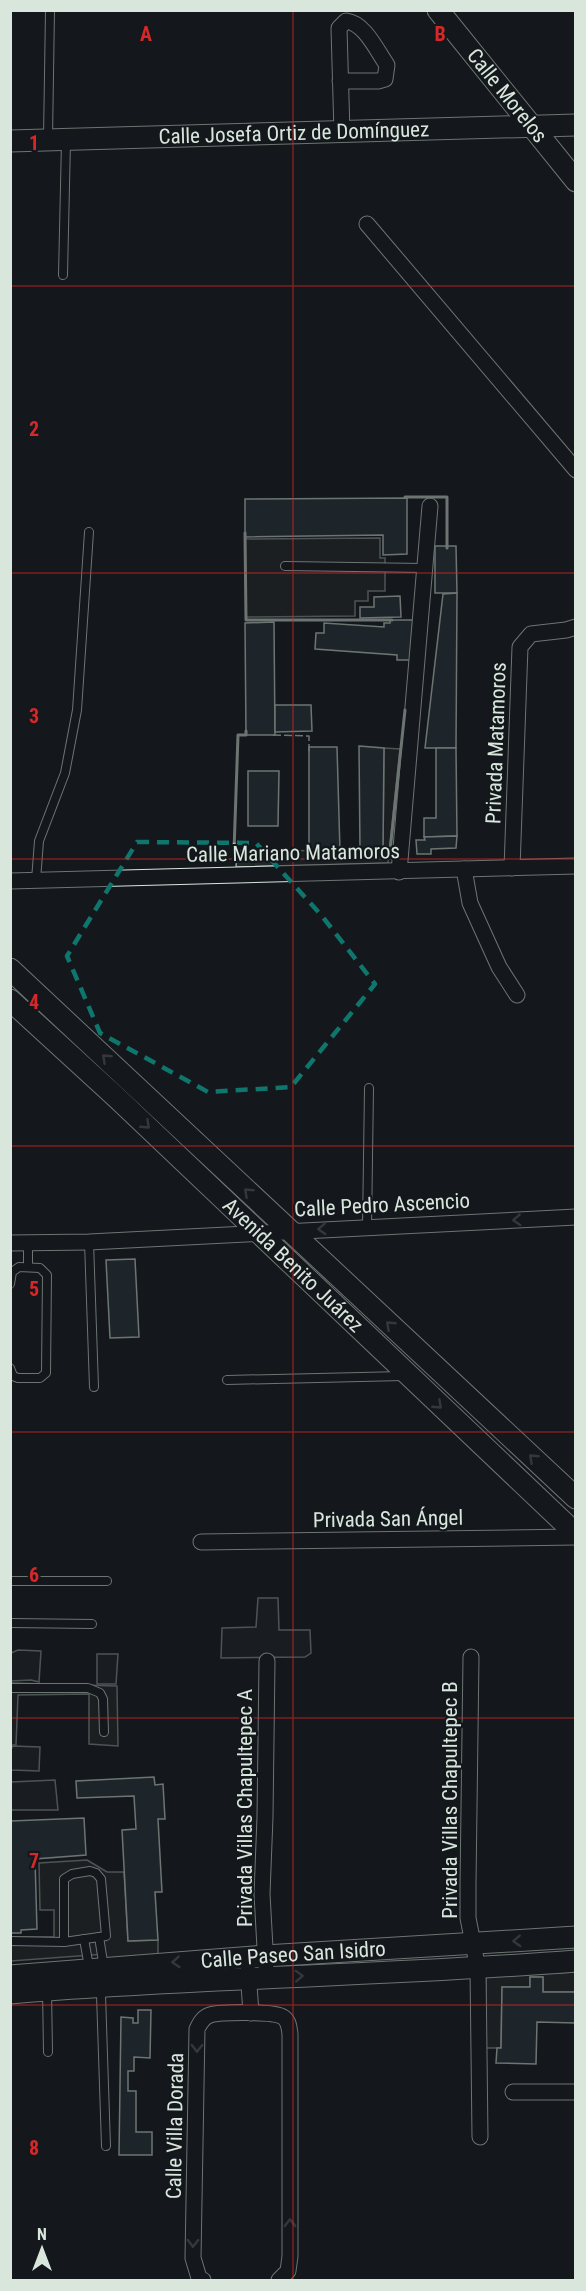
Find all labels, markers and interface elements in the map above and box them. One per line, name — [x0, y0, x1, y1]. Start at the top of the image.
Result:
text: A — [140, 22, 152, 46]
text: B — [434, 22, 446, 46]
street label: Calle Morelos — [462, 44, 552, 147]
street label: Calle Josefa Ortiz de Domínguez — [158, 117, 430, 149]
text: 1 — [29, 131, 39, 155]
text: 2 — [29, 417, 39, 441]
street label: Privada Matamoros — [481, 662, 511, 824]
text: 3 — [29, 704, 39, 728]
street label: Calle Mariano Matamoros — [186, 839, 400, 867]
text: 4 — [29, 990, 39, 1014]
one-way arrow — [102, 1054, 112, 1065]
one-way arrow — [139, 1118, 150, 1129]
one-way arrow — [244, 1188, 254, 1199]
street label: Calle Pedro Ascencio — [293, 1188, 471, 1222]
street label: Avenida Benito Juárez — [218, 1193, 368, 1337]
one-way arrow — [513, 1213, 522, 1226]
one-way arrow — [318, 1223, 327, 1236]
text: 5 — [29, 1277, 39, 1301]
one-way arrow — [386, 1321, 397, 1332]
one-way arrow — [432, 1398, 442, 1409]
one-way arrow — [529, 1454, 539, 1465]
street label: Privada San Ángel — [313, 1506, 463, 1532]
text: 6 — [29, 1563, 39, 1587]
street label: Privada Villas Chapultepec B — [438, 1681, 462, 1919]
street label: Privada Villas Chapultepec A — [233, 1689, 257, 1927]
text: 7 — [29, 1849, 39, 1873]
one-way arrow — [513, 1934, 522, 1947]
street label: Calle Paseo San Isidro — [200, 1937, 386, 1973]
one-way arrow — [171, 1956, 180, 1969]
one-way arrow — [295, 1969, 304, 1982]
one-way arrow — [191, 2044, 203, 2053]
street label: Calle Villa Dorada — [162, 2053, 188, 2199]
text: 8 — [29, 2136, 39, 2160]
north arrow — [12, 2219, 72, 2279]
one-way arrow — [284, 2219, 296, 2228]
text: N — [37, 2225, 47, 2244]
one-way arrow — [187, 2239, 200, 2248]

